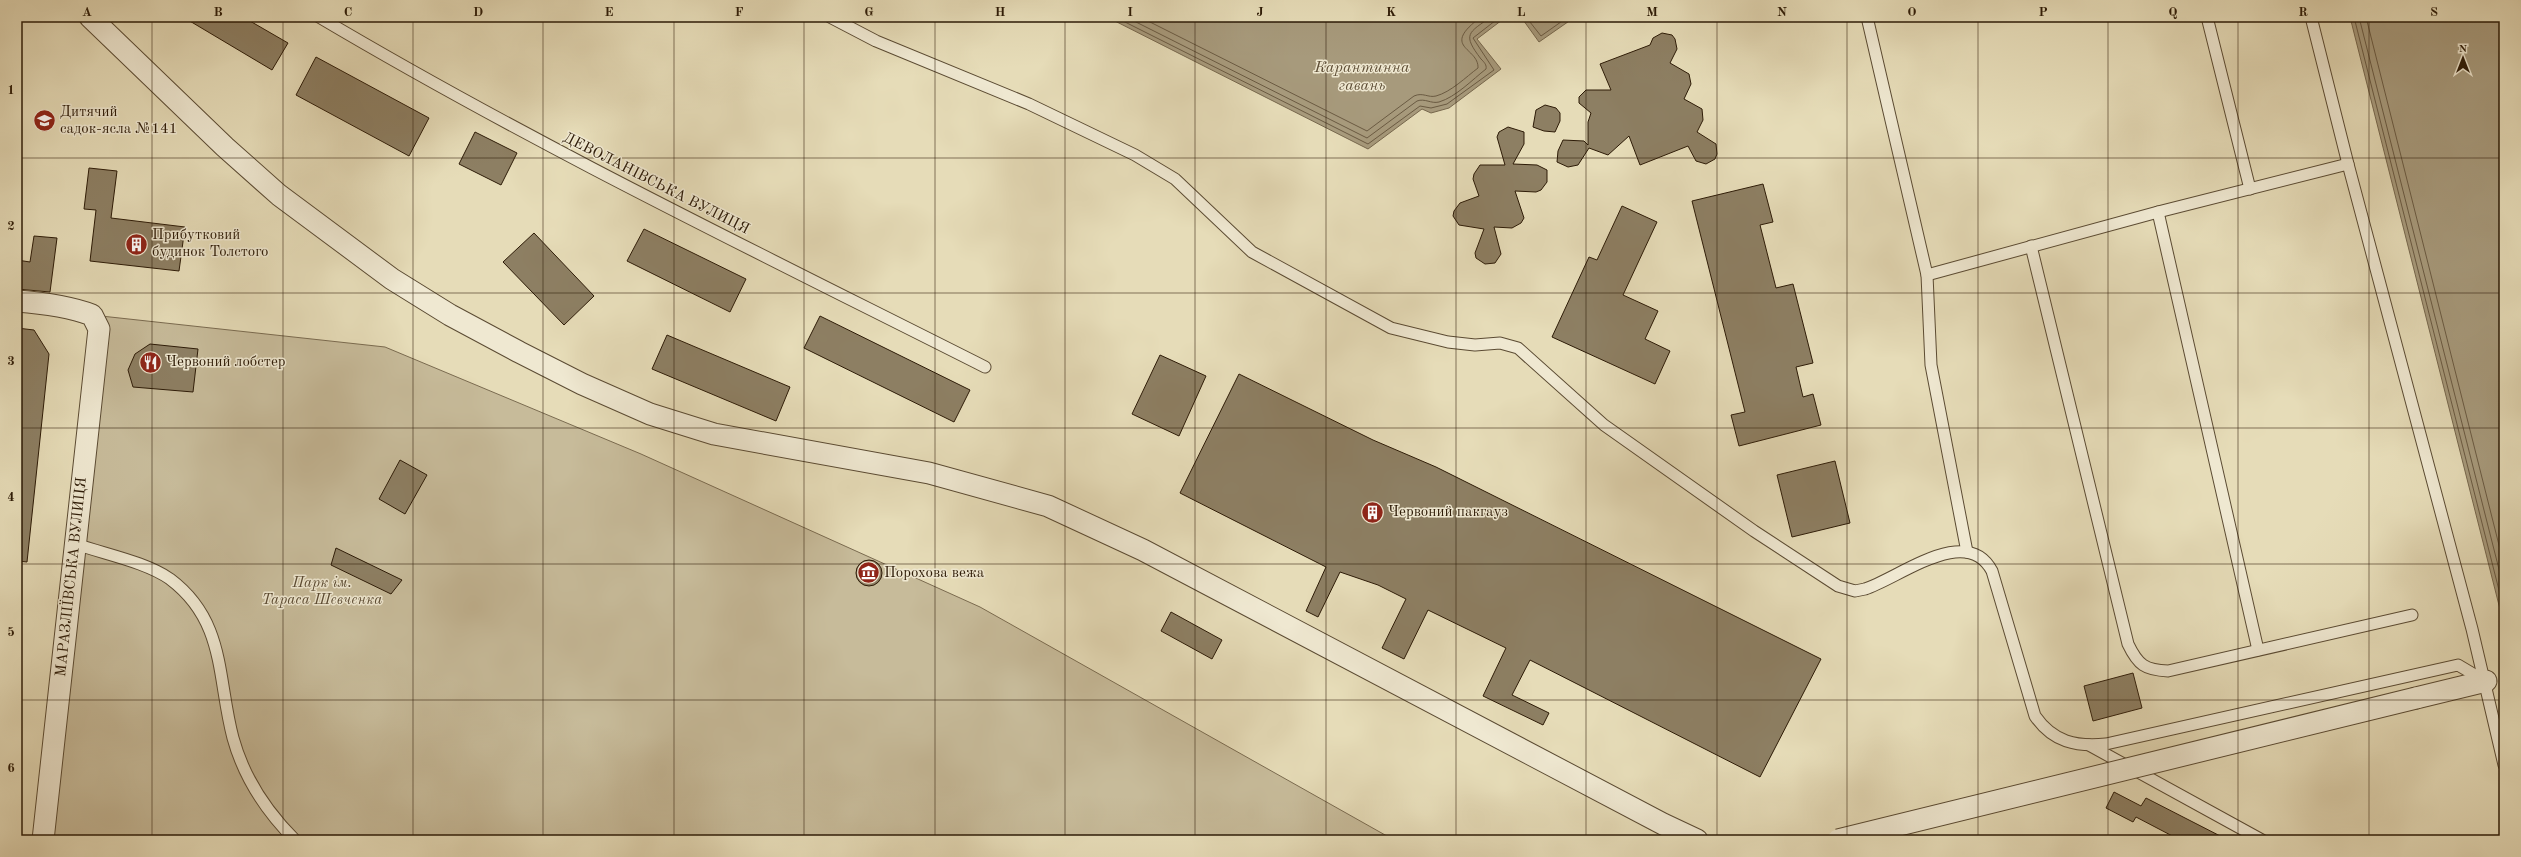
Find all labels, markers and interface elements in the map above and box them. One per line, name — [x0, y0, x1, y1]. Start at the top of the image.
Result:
text: A — [82, 6, 92, 19]
text: B — [213, 6, 223, 19]
text: C — [344, 6, 352, 19]
text: D — [473, 6, 483, 19]
text: E — [605, 6, 614, 19]
text: F — [735, 6, 744, 19]
text: G — [864, 6, 874, 19]
text: H — [995, 6, 1006, 19]
text: I — [1127, 6, 1133, 19]
text: J — [1256, 6, 1264, 19]
text: K — [1386, 6, 1396, 19]
text: L — [1517, 6, 1526, 19]
text: M — [1646, 6, 1658, 19]
text: N — [1777, 6, 1787, 19]
text: O — [1907, 6, 1917, 19]
text: P — [2038, 6, 2048, 19]
text: Q — [2168, 6, 2178, 19]
text: R — [2298, 6, 2308, 19]
text: S — [2430, 6, 2438, 19]
north arrow — [2443, 38, 2483, 78]
text: N — [2459, 44, 2468, 55]
water label: Карантинна гавань — [1314, 60, 1410, 94]
text: 1 — [7, 84, 15, 97]
place label: Дитячий садок-ясла №141 — [60, 105, 177, 137]
school or university icon: Дитячий садок-ясла №141 — [31, 108, 57, 134]
street label: ДЕВОЛАНІВСЬКА ВУЛИЦЯ — [561, 130, 751, 238]
text: 2 — [7, 220, 15, 233]
place label: Прибутковий будинок Толстого — [152, 228, 269, 260]
building icon: Прибутковий будинок Толстого — [124, 231, 150, 257]
restaurant icon: Червоний лобстер — [138, 349, 164, 375]
text: 3 — [7, 355, 15, 368]
place label: Червоний лобстер — [166, 355, 286, 370]
street label: МАРАЗЛІЇВСЬКА ВУЛИЦЯ — [51, 476, 90, 678]
text: 4 — [7, 491, 15, 504]
building icon: Червоний пакгауз — [1360, 499, 1386, 525]
place label: Червоний пакгауз — [1388, 505, 1508, 520]
museum icon: Порохова вежа — [856, 560, 882, 586]
place label: Порохова вежа — [884, 566, 985, 581]
park label: Парк ім. Тараса Шевченка — [262, 576, 382, 608]
text: 5 — [7, 626, 15, 639]
text: 6 — [7, 762, 15, 775]

